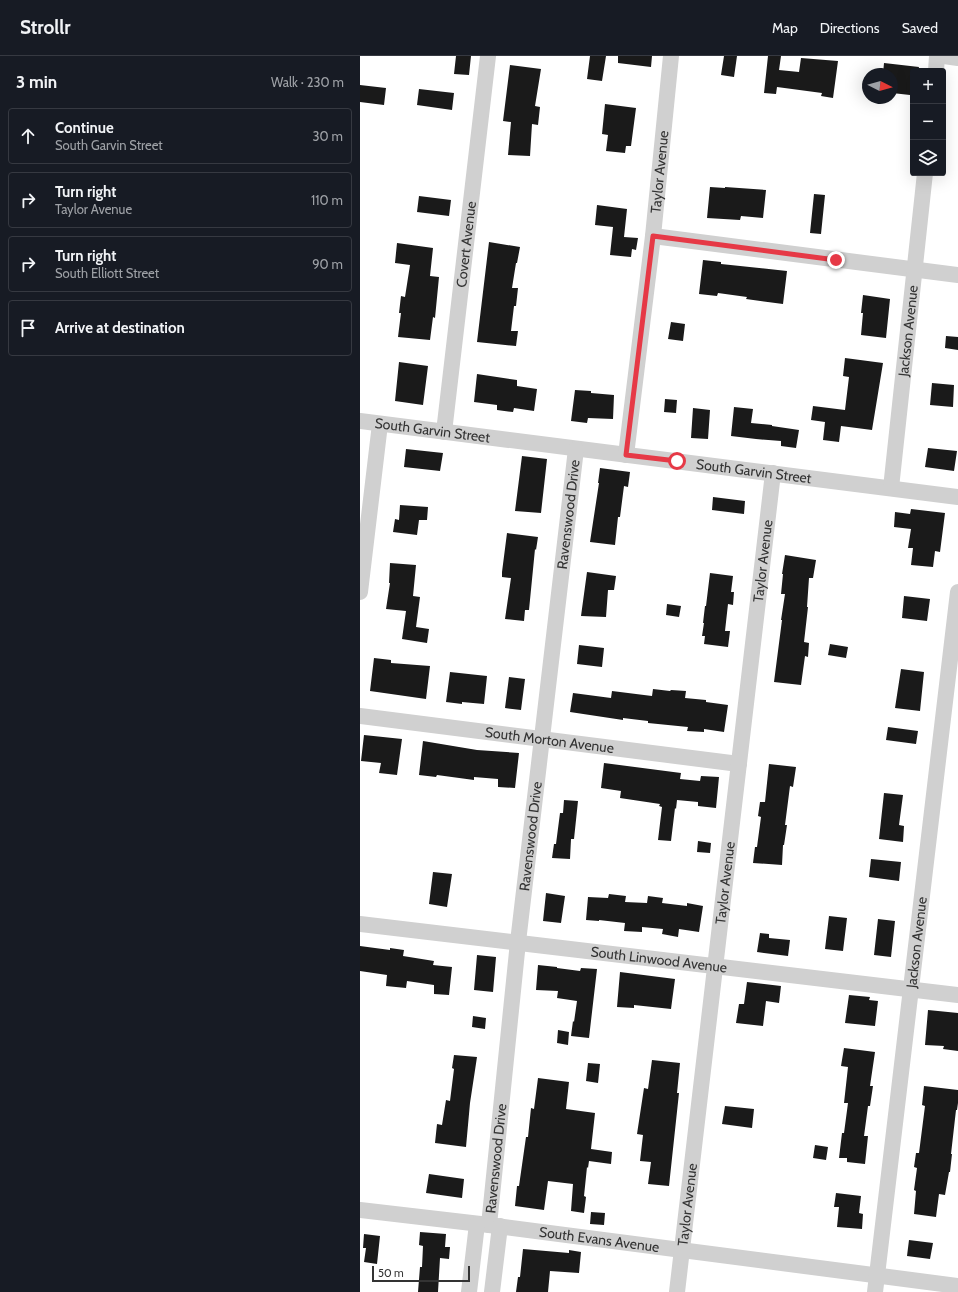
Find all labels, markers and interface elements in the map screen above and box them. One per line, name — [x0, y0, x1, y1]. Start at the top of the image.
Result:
text: Strollr — [20, 16, 71, 39]
text: Map — [772, 19, 798, 37]
text: Directions — [820, 19, 880, 37]
text: Saved — [902, 19, 938, 37]
north arrow — [862, 68, 898, 104]
map controls — [910, 68, 946, 176]
button: + — [910, 68, 946, 104]
text: 3 min — [16, 72, 57, 92]
text: Walk · 230 m — [271, 74, 344, 90]
button: − — [910, 104, 946, 140]
text: Continue — [55, 119, 114, 137]
icon: ahead — [17, 125, 39, 147]
text: 30 m — [313, 128, 343, 144]
street label: Taylor Avenue — [646, 130, 672, 214]
text: South Garvin Street — [55, 137, 163, 153]
button: layers — [910, 140, 946, 176]
text: Turn right — [55, 183, 116, 201]
icon: right — [17, 189, 39, 211]
text: 110 m — [311, 192, 343, 208]
street label: Covert Avenue — [452, 200, 480, 288]
text: Taylor Avenue — [55, 201, 132, 217]
text: Turn right — [55, 247, 116, 265]
route end — [827, 251, 845, 269]
icon: right — [17, 253, 39, 275]
text: 90 m — [312, 256, 343, 272]
text: South Elliott Street — [55, 265, 159, 281]
street label: Jackson Avenue — [894, 284, 922, 378]
icon: arrive — [17, 317, 39, 339]
text: Arrive at destination — [55, 319, 185, 337]
street label: South Garvin Street — [374, 414, 491, 446]
route start — [668, 452, 686, 470]
street label: South Garvin Street — [695, 455, 813, 487]
street label: Ravenswood Drive — [553, 459, 584, 570]
street label: Taylor Avenue — [749, 519, 776, 603]
street label: South Morton Avenue — [484, 723, 615, 757]
street label: Ravenswood Drive — [515, 780, 546, 892]
street label: Taylor Avenue — [711, 840, 739, 925]
street label: Jackson Avenue — [902, 896, 931, 990]
street label: South Linwood Avenue — [590, 942, 728, 977]
street label: Ravenswood Drive — [481, 1103, 510, 1214]
street label: Taylor Avenue — [673, 1162, 701, 1247]
street label: South Evans Avenue — [538, 1223, 660, 1256]
scale bar — [372, 1264, 470, 1283]
text: 50 m — [378, 1266, 404, 1280]

